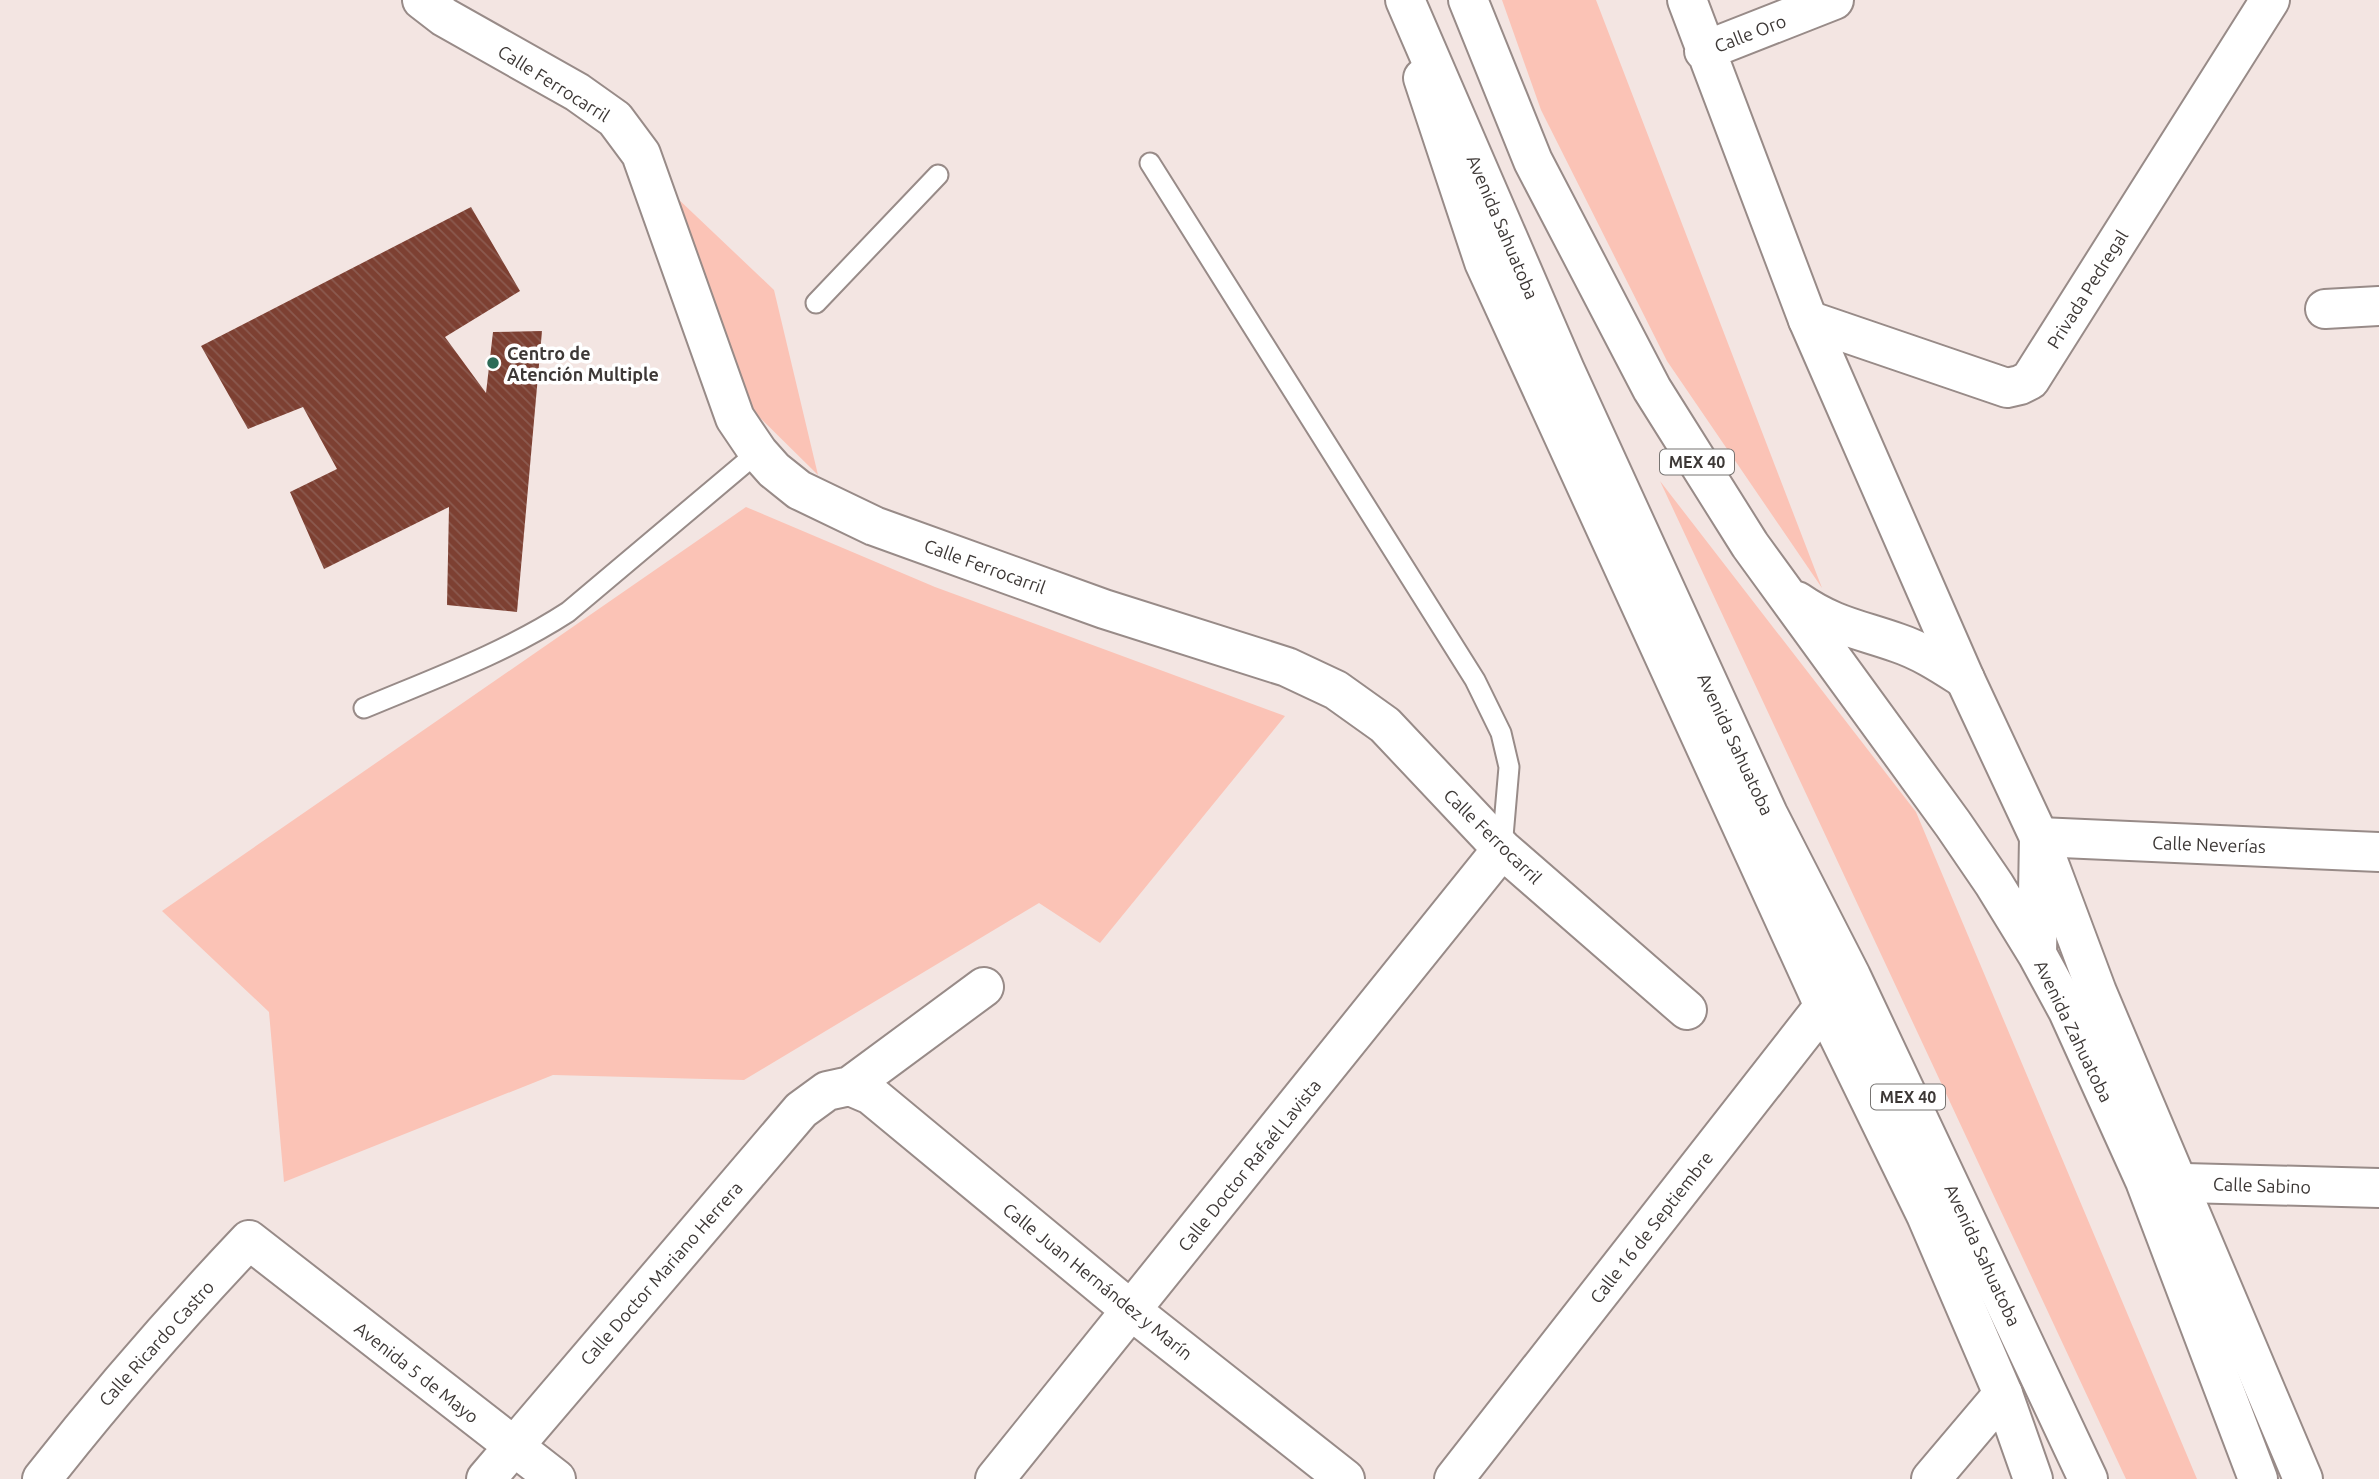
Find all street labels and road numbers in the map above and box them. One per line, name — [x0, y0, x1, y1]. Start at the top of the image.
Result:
street label: Calle Oro — [1711, 10, 1789, 56]
street label: Calle Ferrocarril — [495, 41, 614, 125]
street label: Avenida Sahuatoba — [1464, 152, 1542, 302]
street label: Privada Pedregal — [2043, 226, 2132, 352]
road number: MEX 40 — [1660, 449, 1734, 475]
street label: Calle Ferrocarril — [922, 535, 1049, 597]
street label: Avenida Sahuatoba — [1694, 670, 1778, 818]
street label: Calle Ferrocarril — [1440, 784, 1546, 888]
street label: Calle Neverías — [2152, 832, 2266, 856]
street label: Avenida Zahuatoba — [2031, 957, 2117, 1105]
street label: Calle Doctor Rafaél Lavista — [1174, 1075, 1324, 1255]
road number: MEX 40 — [1871, 1084, 1945, 1110]
street label: Calle 16 de Septiembre — [1586, 1147, 1716, 1307]
street label: Calle Sabino — [2213, 1173, 2311, 1197]
street label: Calle Doctor Mariano Herrera — [576, 1177, 746, 1369]
street label: Avenida Sahuatoba — [1941, 1181, 2025, 1329]
street label: Calle Juan Hernández y Marín — [999, 1198, 1197, 1364]
street label: Calle Ricardo Castro — [95, 1276, 217, 1410]
street label: Avenida 5 de Mayo — [351, 1317, 483, 1427]

